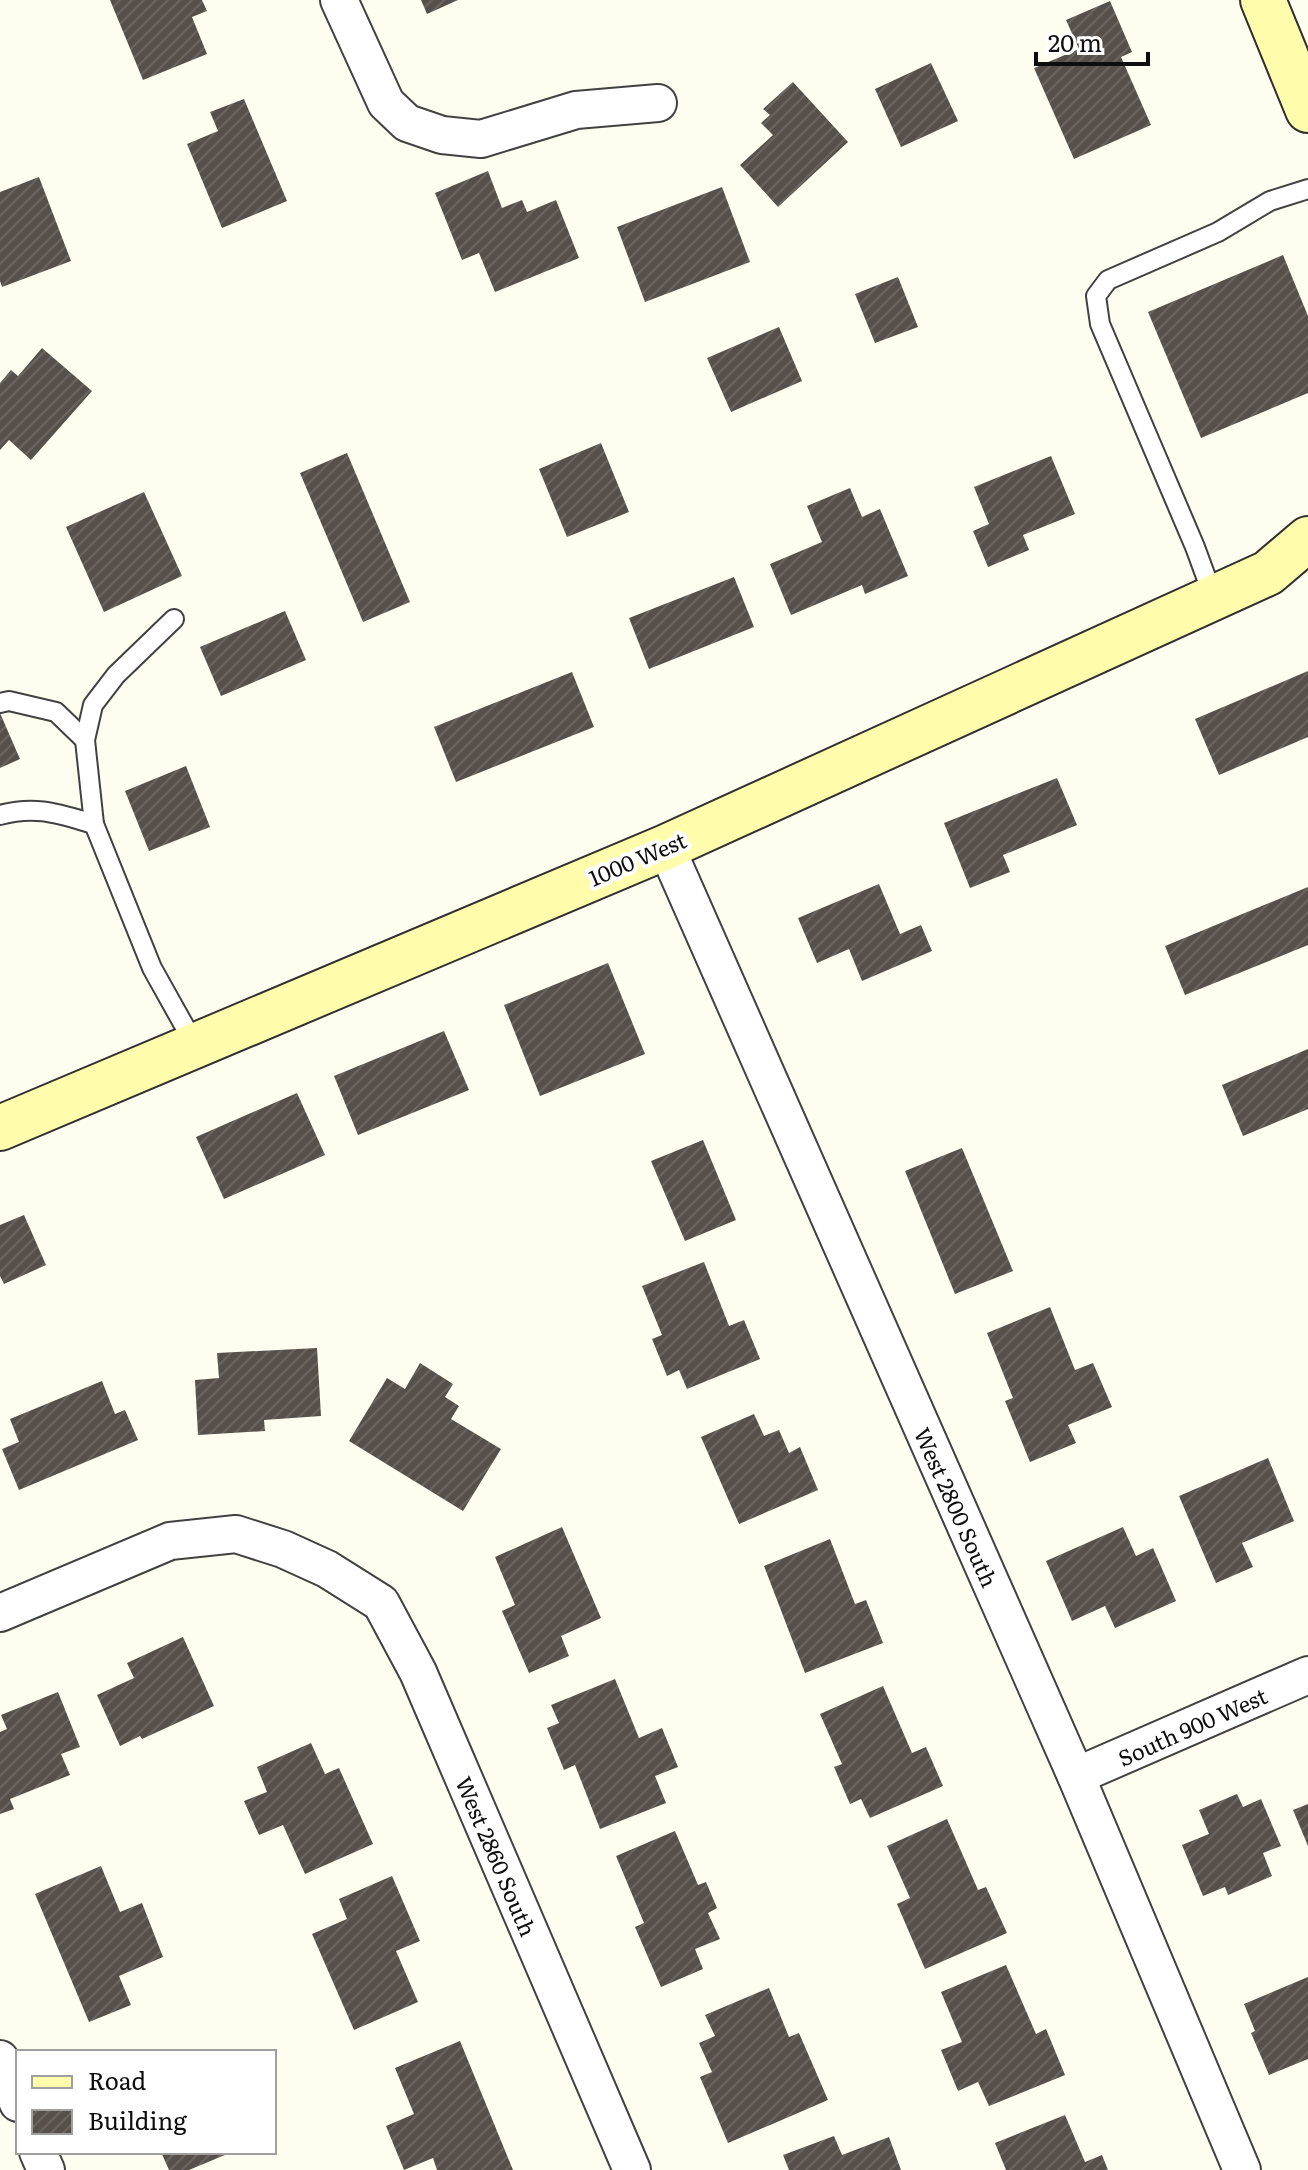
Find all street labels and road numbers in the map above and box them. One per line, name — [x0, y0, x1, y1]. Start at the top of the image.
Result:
street label: 1000 West — [583, 823, 691, 893]
street label: West 2800 South — [907, 1422, 1007, 1592]
street label: South 900 West — [1112, 1678, 1272, 1774]
street label: West 2860 South — [448, 1771, 546, 1941]

